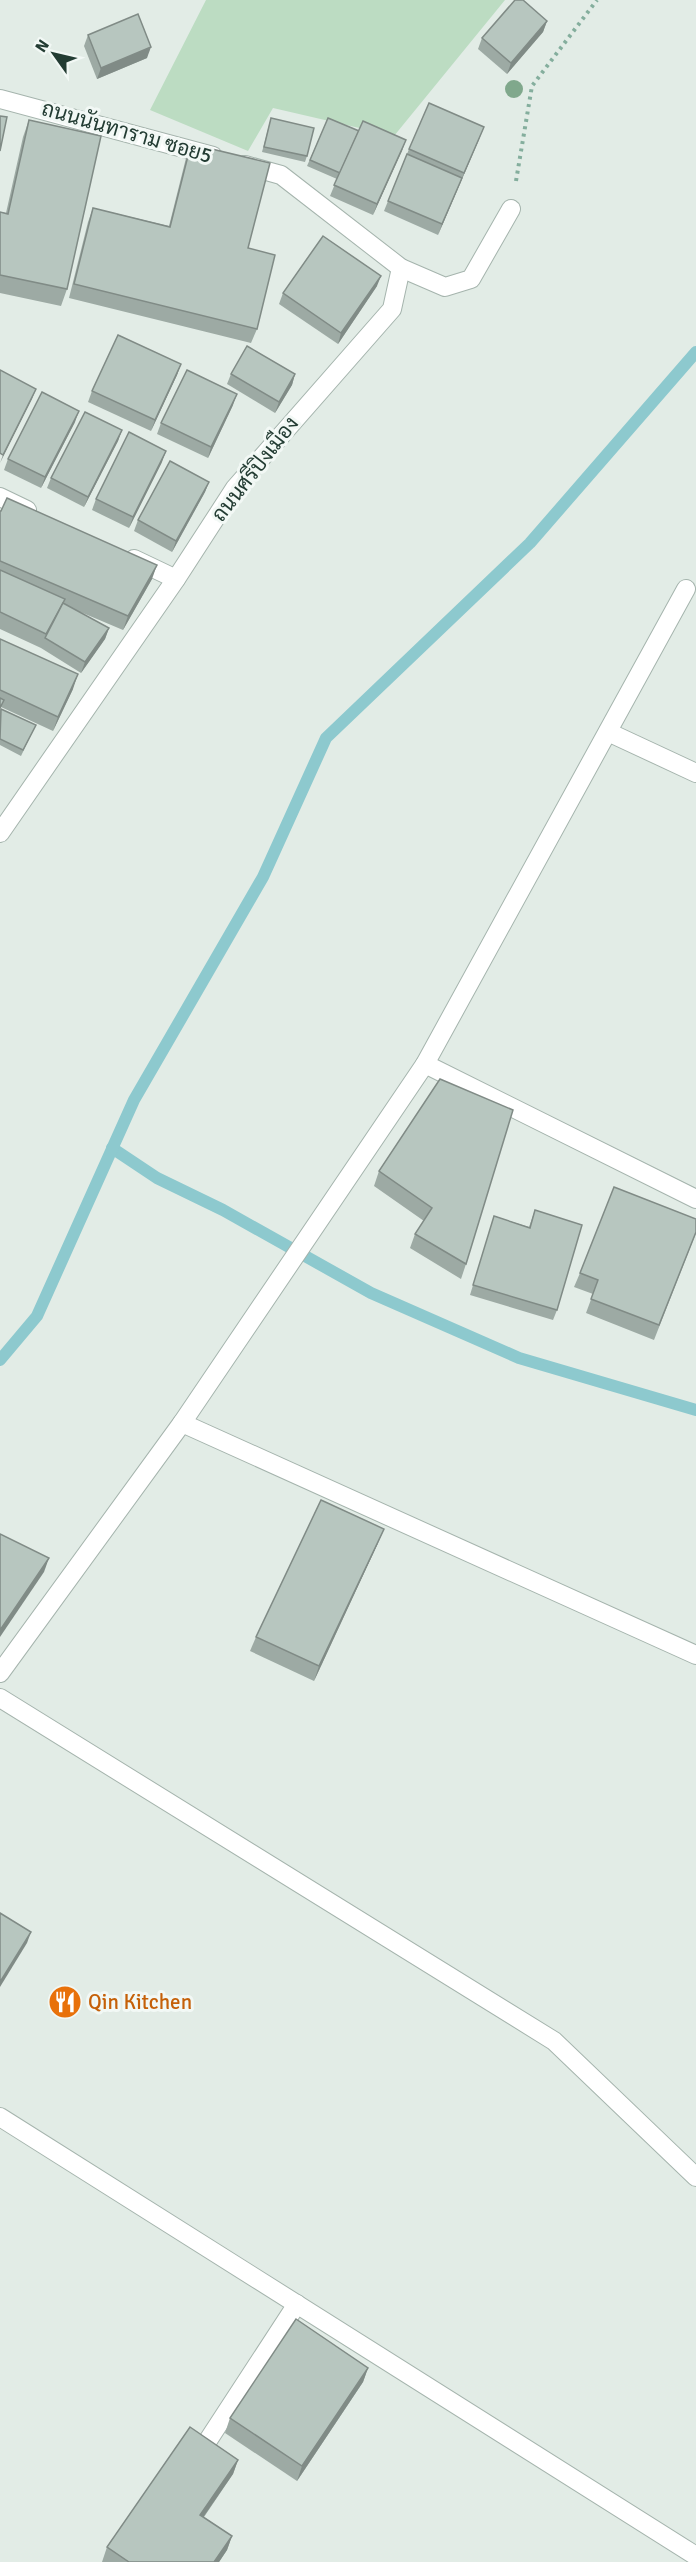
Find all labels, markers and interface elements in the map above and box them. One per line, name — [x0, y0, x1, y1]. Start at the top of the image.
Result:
north arrow — [24, 24, 84, 84]
text: N — [31, 36, 54, 56]
street label: ถนนนันทาราม ซอย5 — [39, 95, 215, 169]
street label: ถนนศรีปิงเมือง — [205, 411, 304, 527]
restaurant icon: Qin Kitchen — [47, 1984, 83, 2020]
place label: Qin Kitchen — [88, 1989, 192, 2015]

